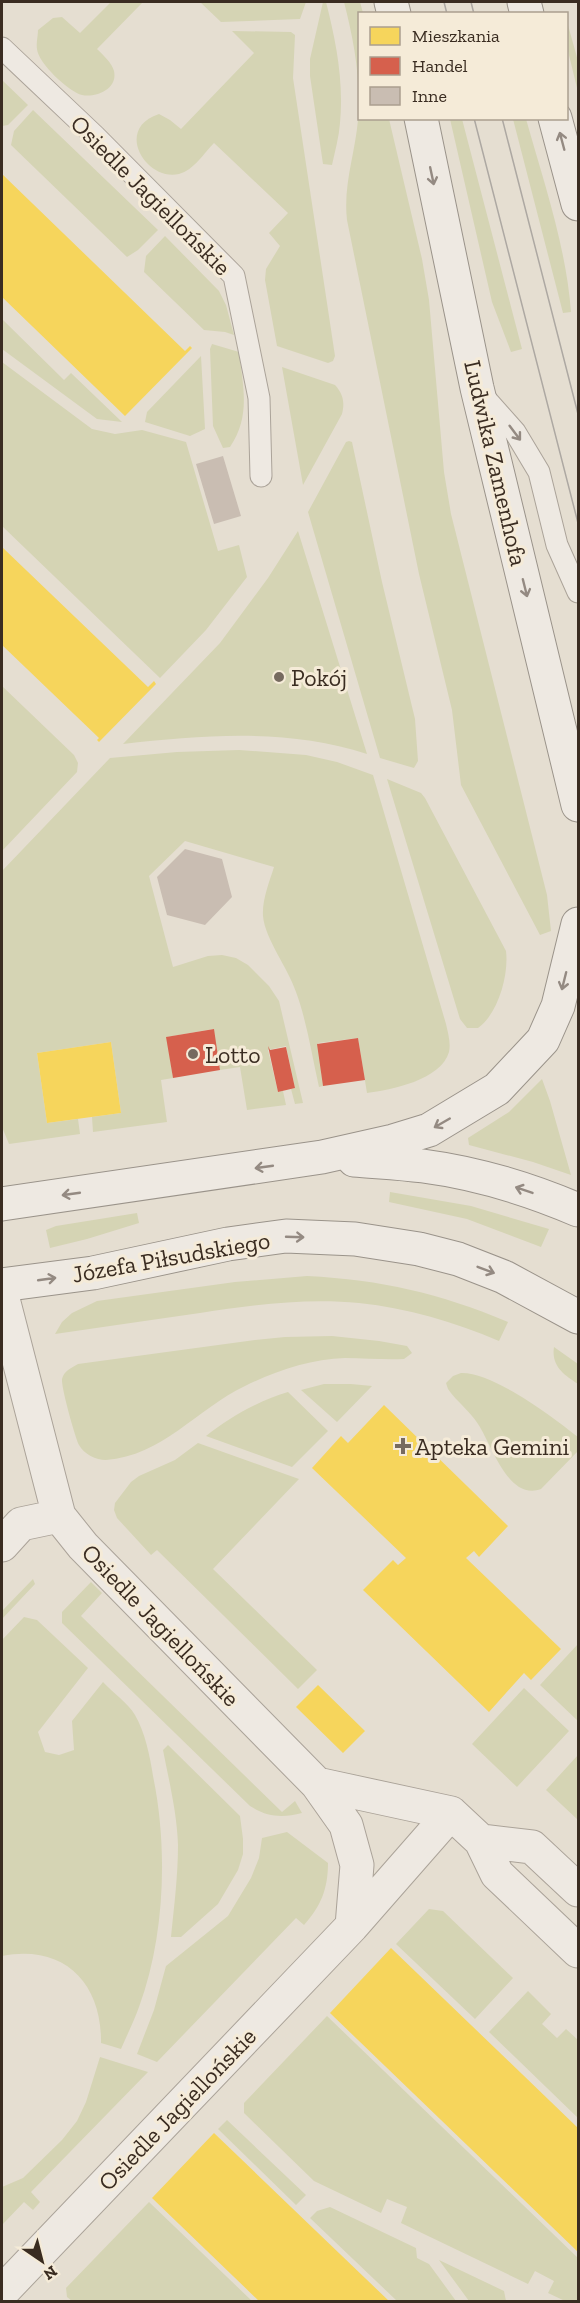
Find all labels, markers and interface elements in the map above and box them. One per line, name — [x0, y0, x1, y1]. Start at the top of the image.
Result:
legend — [358, 12, 568, 120]
text: Mieszkania — [412, 25, 500, 47]
text: Handel — [412, 55, 468, 77]
text: Inne — [412, 85, 447, 107]
street label: Osiedle Jagiellońskie — [65, 109, 237, 281]
one-way arrow — [555, 132, 567, 151]
one-way arrow — [427, 166, 439, 185]
street label: Ludwika Zamenhofa — [458, 357, 534, 569]
one-way arrow — [509, 424, 521, 440]
one-way arrow — [520, 578, 532, 597]
place label: Pokój — [291, 663, 347, 692]
marker: Pokój — [272, 670, 286, 684]
one-way arrow — [558, 971, 570, 990]
place label: Lotto — [205, 1040, 261, 1069]
marker: Lotto — [186, 1047, 200, 1061]
one-way arrow — [434, 1117, 451, 1129]
one-way arrow — [255, 1162, 275, 1173]
one-way arrow — [515, 1183, 534, 1194]
one-way arrow — [62, 1188, 82, 1199]
street label: Józefa Piłsudskiego — [70, 1225, 272, 1289]
one-way arrow — [284, 1231, 304, 1243]
one-way arrow — [476, 1265, 494, 1276]
one-way arrow — [37, 1274, 56, 1285]
place label: Apteka Gemini — [415, 1432, 569, 1461]
marker: Apteka Gemini — [396, 1439, 410, 1453]
street label: Osiedle Jagiellońskie — [76, 1538, 246, 1712]
street label: Osiedle Jagiellońskie — [92, 2022, 262, 2196]
north arrow — [12, 2231, 72, 2291]
text: N — [40, 2262, 61, 2284]

